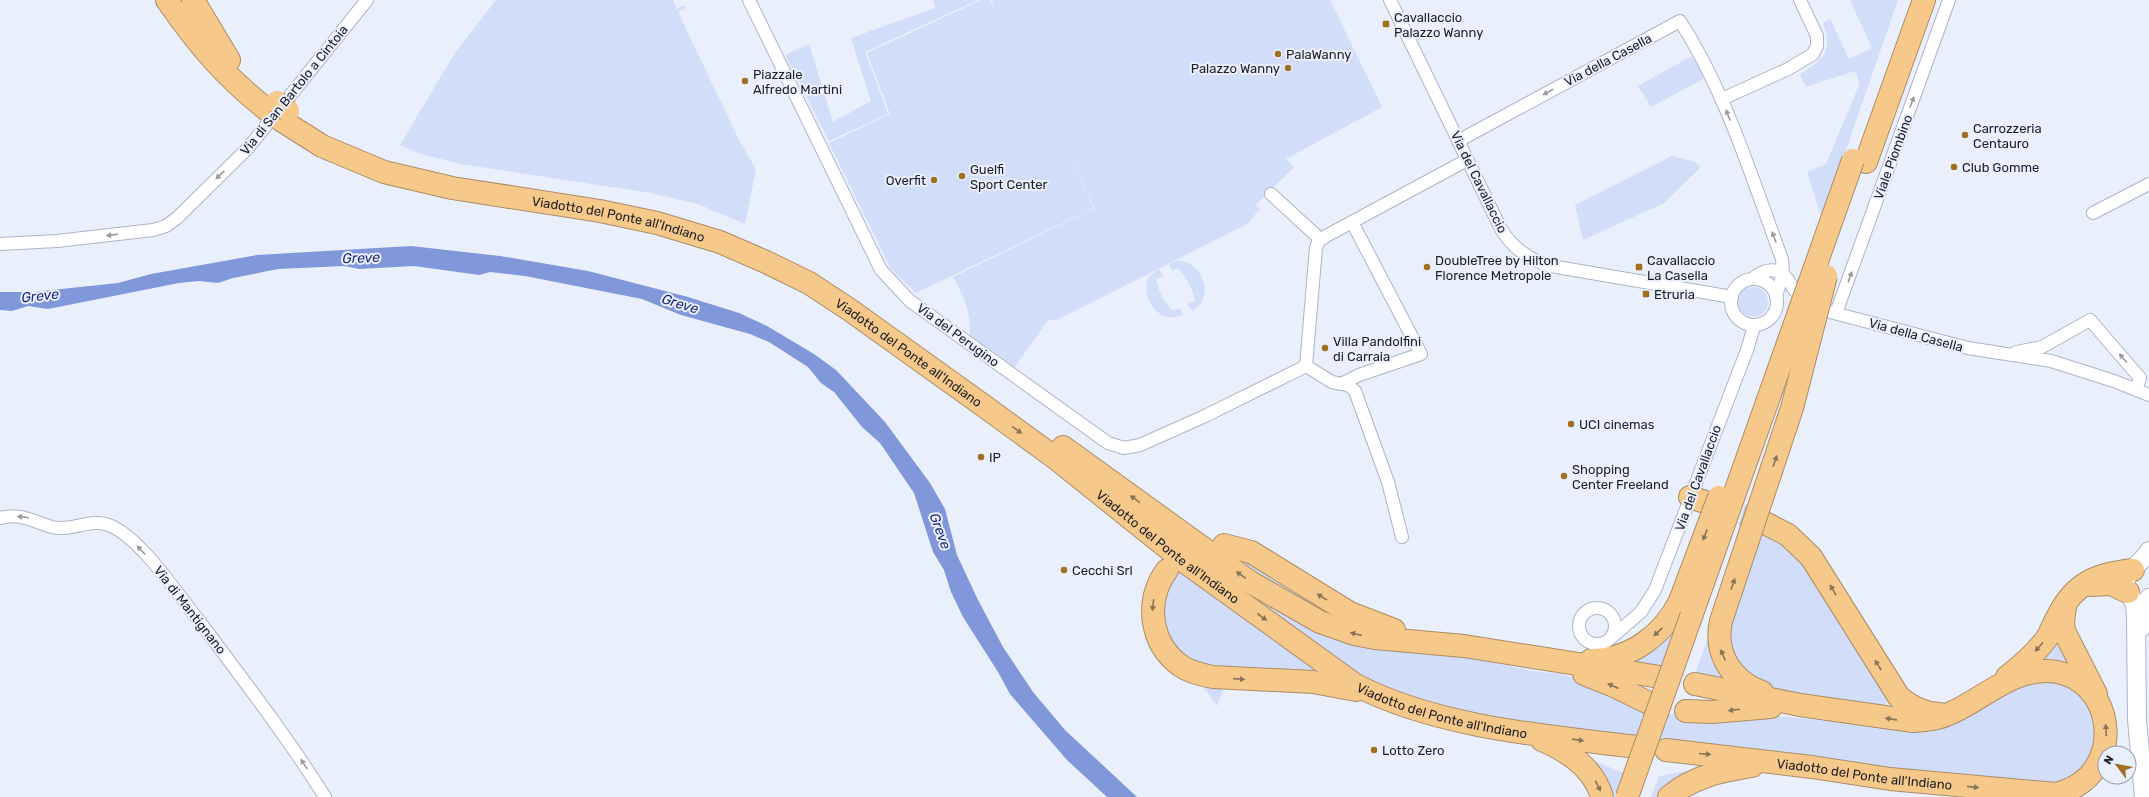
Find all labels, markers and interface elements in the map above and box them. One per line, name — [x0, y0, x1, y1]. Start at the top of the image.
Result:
place label: Cavallaccio Palazzo Wanny — [1394, 10, 1483, 40]
marker: Cavallaccio Palazzo Wanny — [1381, 19, 1391, 29]
street label: Via di San Bartolo a Cintoia — [237, 22, 351, 158]
street label: Via della Casella — [1562, 31, 1654, 89]
place label: PalaWanny — [1286, 47, 1352, 62]
marker: PalaWanny — [1273, 49, 1283, 59]
place label: Palazzo Wanny — [1191, 61, 1280, 76]
marker: Palazzo Wanny — [1283, 63, 1293, 73]
place label: Piazzale Alfredo Martini — [753, 67, 842, 97]
marker: Piazzale Alfredo Martini — [740, 76, 750, 86]
one-way arrow — [1542, 89, 1553, 96]
one-way arrow — [1910, 95, 1916, 107]
one-way arrow — [1724, 109, 1730, 121]
street label: Viale Piombino — [1871, 113, 1915, 201]
place label: Carrozzeria Centauro — [1973, 121, 2042, 151]
street label: Via del Cavallaccio — [1448, 129, 1510, 235]
marker: Carrozzeria Centauro — [1960, 130, 1970, 140]
place label: Club Gomme — [1962, 160, 2039, 175]
place label: Guelfi Sport Center — [970, 162, 1048, 192]
marker: Club Gomme — [1949, 162, 1959, 172]
one-way arrow — [215, 170, 225, 179]
marker: Guelfi Sport Center — [957, 171, 967, 181]
place label: Overfit — [886, 173, 926, 188]
marker: Overfit — [929, 175, 939, 185]
street label: Viadotto del Ponte all'Indiano — [531, 193, 707, 245]
one-way arrow — [1770, 230, 1776, 242]
one-way arrow — [106, 232, 118, 238]
water label: Greve — [342, 249, 380, 267]
place label: DoubleTree by Hilton Florence Metropole — [1435, 253, 1559, 283]
place label: Cavallaccio La Casella — [1647, 253, 1715, 283]
marker: DoubleTree by Hilton Florence Metropole — [1422, 262, 1432, 272]
marker: Cavallaccio La Casella — [1634, 262, 1644, 272]
one-way arrow — [1847, 270, 1853, 282]
water label: Greve — [20, 286, 60, 306]
place label: Etruria — [1654, 287, 1695, 302]
marker: Etruria — [1641, 289, 1651, 299]
water label: Greve — [660, 290, 701, 318]
street label: Viadotto del Ponte all'Indiano — [833, 295, 985, 410]
street label: Via del Perugino — [913, 300, 1002, 371]
street label: Via della Casella — [1867, 315, 1965, 355]
place label: Villa Pandolfini di Carraia — [1333, 334, 1421, 364]
marker: Villa Pandolfini di Carraia — [1320, 343, 1330, 353]
one-way arrow — [2118, 353, 2127, 364]
place label: UCI cinemas — [1579, 417, 1655, 432]
marker: UCI cinemas — [1566, 419, 1576, 429]
street label: Via del Cavallaccio — [1672, 423, 1724, 533]
one-way arrow — [1011, 426, 1022, 435]
place label: IP — [989, 450, 1001, 465]
marker: IP — [976, 452, 986, 462]
one-way arrow — [1773, 455, 1779, 467]
place label: Shopping Center Freeland — [1572, 462, 1669, 492]
marker: Shopping Center Freeland — [1559, 471, 1569, 481]
street label: Viadotto del Ponte all'Indiano — [1094, 487, 1242, 606]
one-way arrow — [1130, 495, 1141, 503]
water label: Greve — [926, 510, 954, 552]
one-way arrow — [17, 514, 29, 520]
one-way arrow — [1701, 529, 1707, 541]
one-way arrow — [137, 545, 146, 554]
street label: Via di Mantignano — [150, 563, 229, 658]
place label: Cecchi Srl — [1072, 563, 1133, 578]
marker: Cecchi Srl — [1059, 565, 1069, 575]
one-way arrow — [1235, 571, 1246, 579]
one-way arrow — [1730, 578, 1736, 590]
one-way arrow — [1830, 584, 1837, 596]
one-way arrow — [1317, 593, 1327, 601]
one-way arrow — [1150, 599, 1156, 611]
one-way arrow — [1256, 613, 1267, 621]
one-way arrow — [1653, 627, 1662, 636]
one-way arrow — [1350, 631, 1362, 637]
one-way arrow — [2035, 641, 2044, 652]
one-way arrow — [1719, 649, 1725, 661]
one-way arrow — [1875, 659, 1882, 671]
one-way arrow — [1233, 676, 1245, 683]
street label: Viadotto del Ponte all'Indiano — [1355, 679, 1528, 741]
one-way arrow — [1608, 683, 1619, 689]
one-way arrow — [1728, 707, 1740, 713]
one-way arrow — [1885, 716, 1897, 722]
one-way arrow — [2102, 724, 2109, 736]
one-way arrow — [1572, 736, 1584, 743]
place label: Lotto Zero — [1382, 743, 1445, 758]
marker: Lotto Zero — [1369, 745, 1379, 755]
north arrow — [2097, 745, 2137, 785]
one-way arrow — [1699, 750, 1711, 757]
text: N — [2101, 753, 2117, 767]
street label: Viadotto del Ponte all'Indiano — [1776, 755, 1953, 792]
one-way arrow — [301, 758, 308, 770]
one-way arrow — [1595, 780, 1601, 791]
one-way arrow — [1967, 784, 1979, 790]

